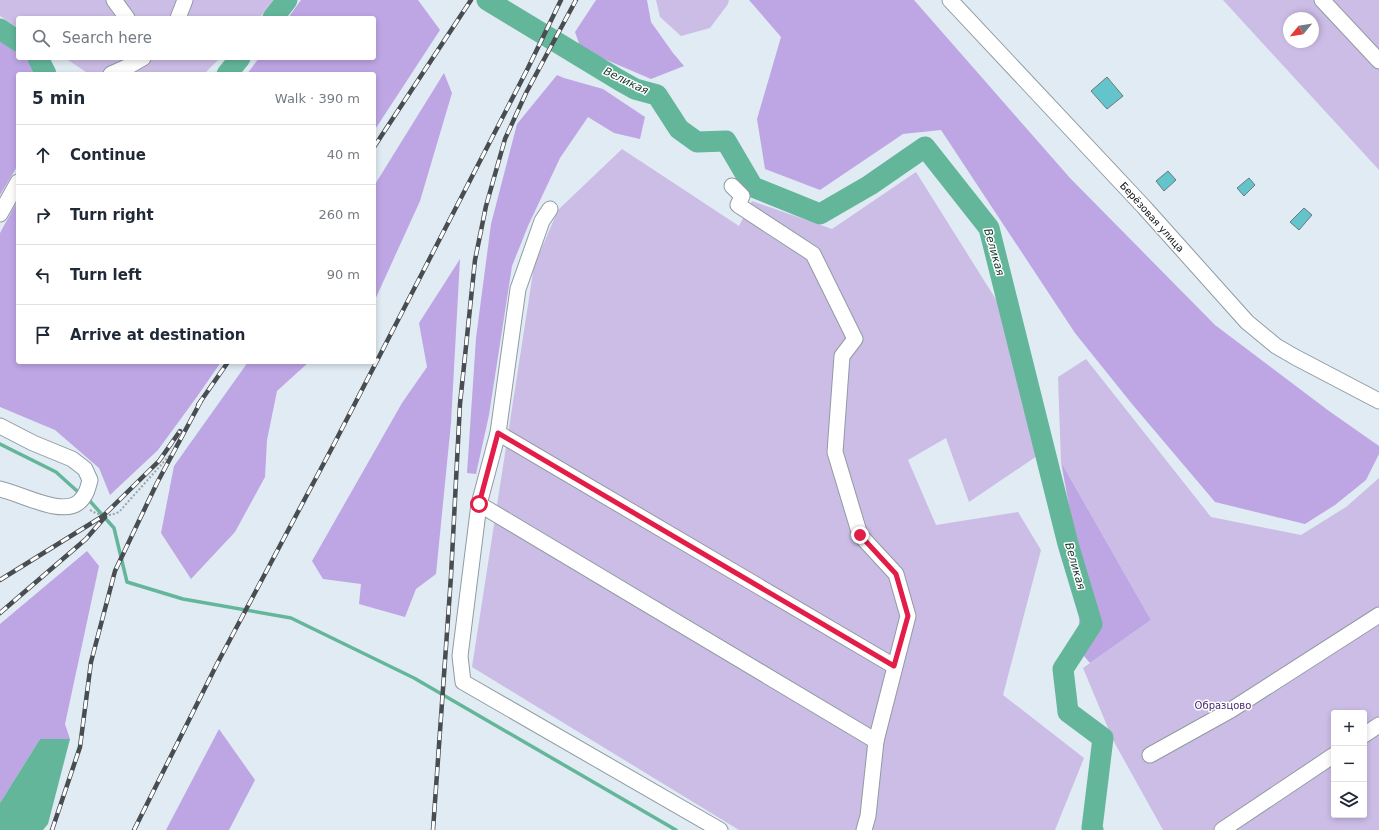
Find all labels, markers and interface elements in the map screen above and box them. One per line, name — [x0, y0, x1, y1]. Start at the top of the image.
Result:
north arrow — [1283, 12, 1319, 48]
search box — [16, 16, 376, 60]
icon: search — [30, 27, 52, 49]
text: Search here — [62, 29, 152, 47]
water label: Великая — [601, 65, 651, 98]
text: 5 min — [32, 88, 85, 108]
text: Walk · 390 m — [275, 91, 360, 106]
icon: ahead — [32, 144, 54, 166]
text: Continue — [70, 146, 146, 164]
text: 40 m — [327, 147, 360, 162]
street label: Берёзовая улица — [1118, 180, 1186, 254]
icon: right — [32, 204, 54, 226]
text: Turn right — [70, 206, 154, 224]
text: 260 m — [318, 207, 360, 222]
water label: Великая — [981, 227, 1007, 277]
icon: left — [32, 264, 54, 286]
text: Turn left — [70, 266, 142, 284]
text: 90 m — [327, 267, 360, 282]
icon: arrive — [32, 324, 54, 346]
text: Arrive at destination — [70, 326, 245, 344]
route start — [470, 495, 488, 513]
route end — [851, 526, 869, 544]
water label: Великая — [1062, 541, 1088, 591]
park label: Образцово — [1195, 700, 1251, 711]
map controls — [1331, 710, 1367, 818]
button: + — [1331, 710, 1367, 746]
button: − — [1331, 746, 1367, 782]
button: layers — [1331, 782, 1367, 818]

